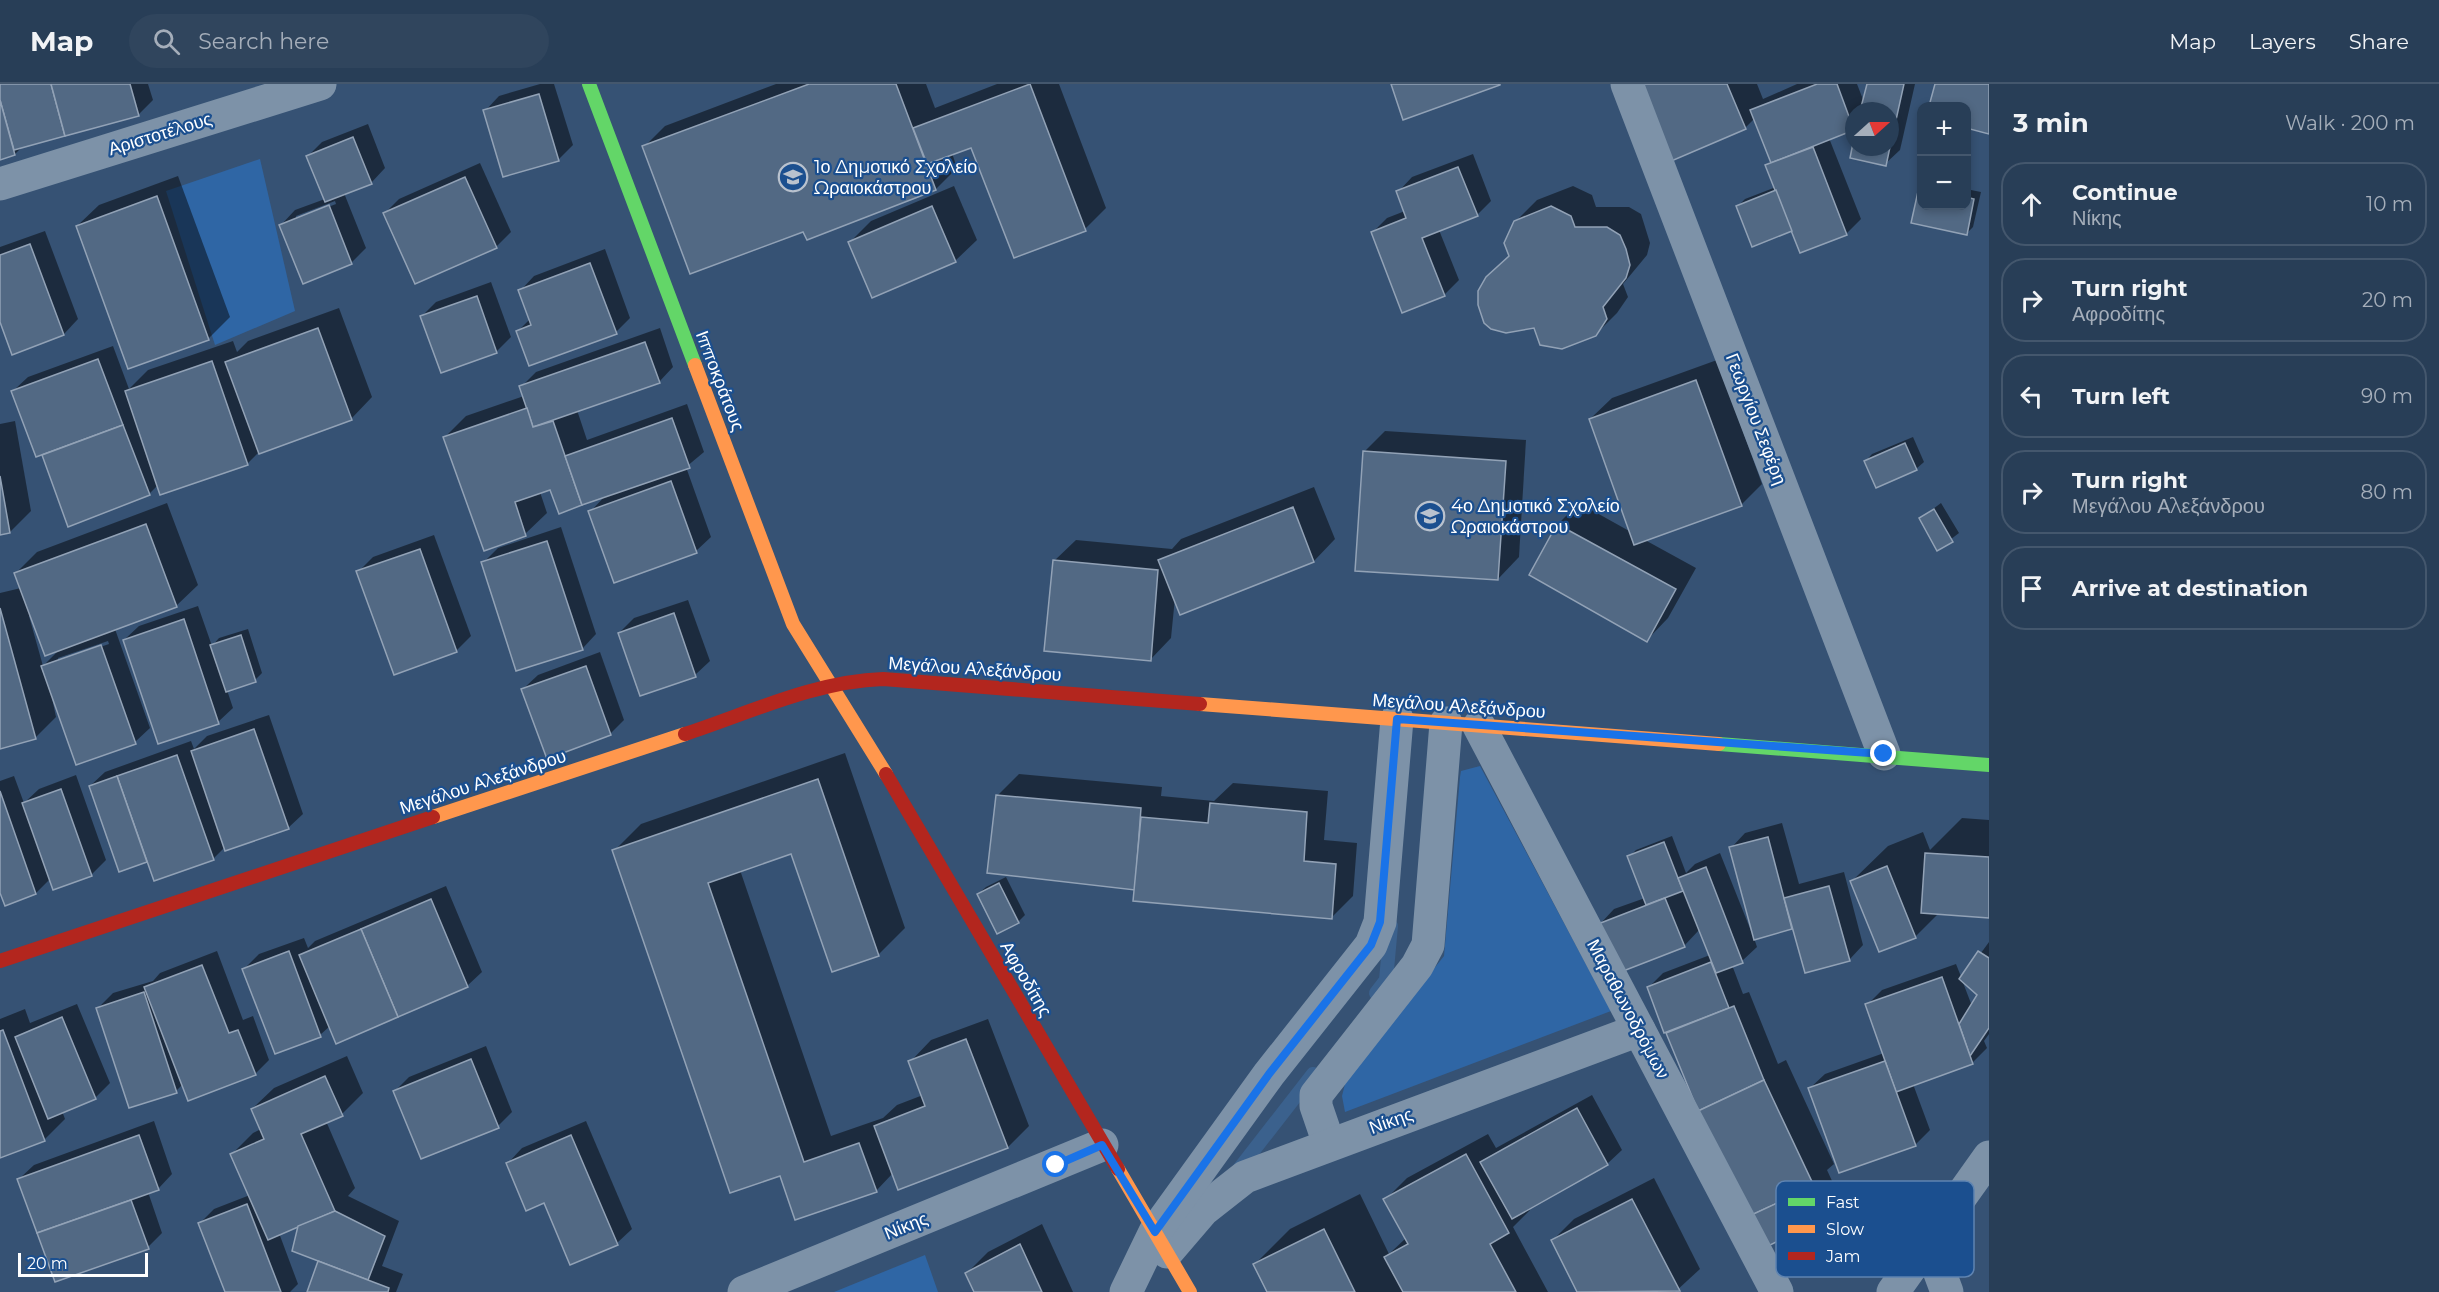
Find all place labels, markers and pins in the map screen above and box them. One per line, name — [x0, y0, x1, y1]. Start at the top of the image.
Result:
place label: 1ο Δημοτικό Σχολείο Ωραιοκάστρου — [814, 156, 977, 199]
school or university icon: 1ο Δημοτικό Σχολείο Ωραιοκάστρου — [777, 161, 809, 193]
place label: 4ο Δημοτικό Σχολείο Ωραιοκάστρου — [1451, 495, 1620, 538]
school or university icon: 4ο Δημοτικό Σχολείο Ωραιοκάστρου — [1414, 500, 1446, 532]

